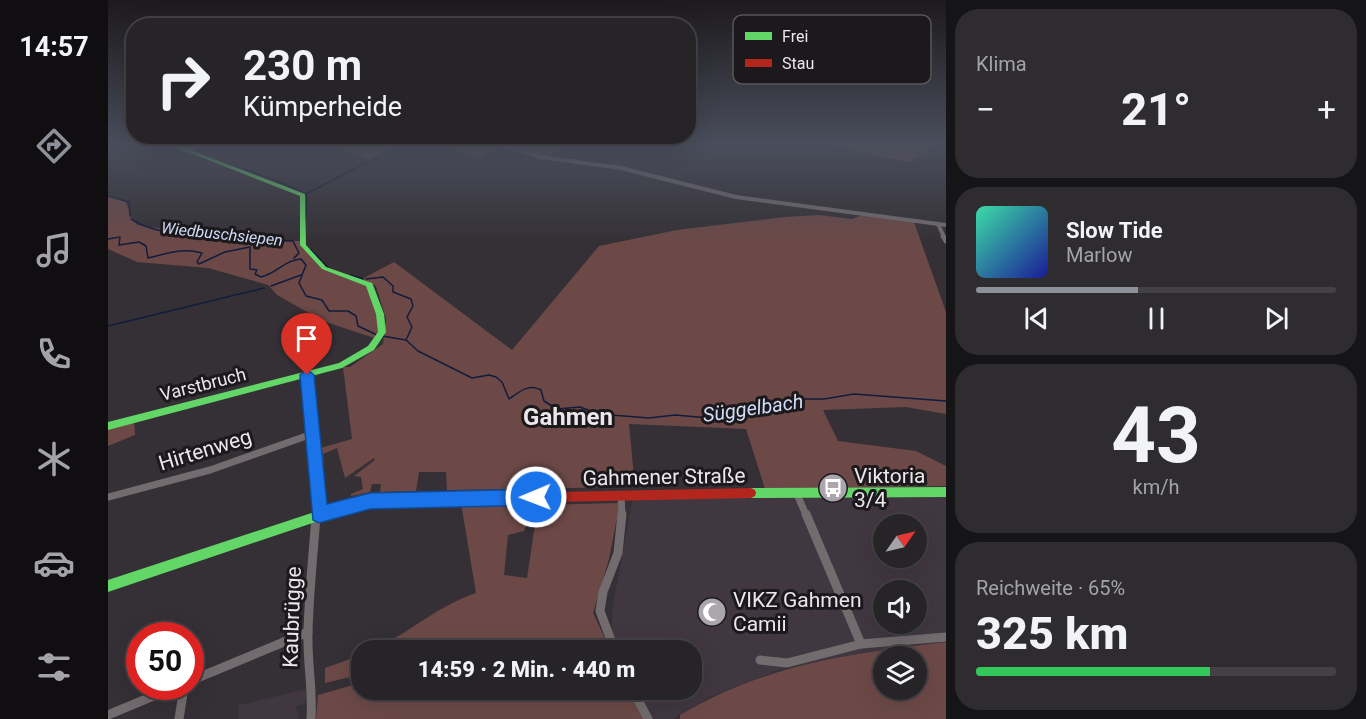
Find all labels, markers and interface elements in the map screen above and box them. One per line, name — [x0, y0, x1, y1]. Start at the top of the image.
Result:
legend — [733, 15, 931, 84]
text: Frei — [782, 27, 808, 46]
text: 14:57 — [19, 31, 89, 63]
text: 230 m — [243, 41, 362, 90]
icon: right — [144, 42, 222, 120]
text: Klima — [976, 52, 1027, 76]
text: Stau — [782, 54, 814, 73]
text: 21° — [1121, 83, 1191, 136]
text: − — [976, 90, 995, 129]
text: + — [1317, 90, 1336, 129]
text: Kümperheide — [243, 91, 402, 123]
icon: directions — [33, 125, 75, 167]
water label: Wiedbuschsiepen — [160, 218, 284, 250]
text: Slow Tide — [1066, 218, 1163, 243]
icon: music — [33, 229, 75, 271]
text: Marlow — [1066, 243, 1132, 267]
icon: previous — [1020, 302, 1053, 335]
icon: pause — [1140, 302, 1173, 335]
icon: next — [1260, 302, 1293, 335]
pin — [281, 313, 332, 375]
icon: arrive — [290, 322, 323, 355]
icon: phone — [33, 333, 75, 375]
street label: Varstbruch — [158, 363, 248, 405]
water label: Süggelbach — [701, 389, 805, 427]
text: 43 — [1111, 390, 1201, 481]
district label: Gahmen — [523, 403, 613, 431]
street label: Hirtenweg — [156, 424, 254, 476]
icon: climate — [33, 438, 75, 480]
street label: Gahmener Straße — [582, 464, 746, 490]
place label: Viktoria 3/4 — [854, 464, 925, 512]
position arrow — [504, 465, 568, 529]
bus stop icon: Viktoria 3/4 — [817, 472, 849, 504]
text: km/h — [1133, 475, 1179, 499]
north arrow — [873, 514, 927, 568]
map controls — [873, 514, 927, 700]
icon: car — [33, 542, 75, 584]
street label: Kaubrügge — [278, 566, 306, 668]
text: Reichweite · 65% — [976, 576, 1125, 600]
button: sound — [873, 580, 927, 634]
place label: VIKZ Gahmen Camii — [733, 588, 862, 636]
mosque icon: VIKZ Gahmen Camii — [696, 596, 728, 628]
text: 325 km — [976, 607, 1128, 660]
speed limit sign: 50 — [126, 622, 204, 700]
icon: filters — [33, 646, 75, 688]
button: layers — [873, 646, 927, 700]
text: 14:59 · 2 Min. · 440 m — [418, 657, 635, 682]

